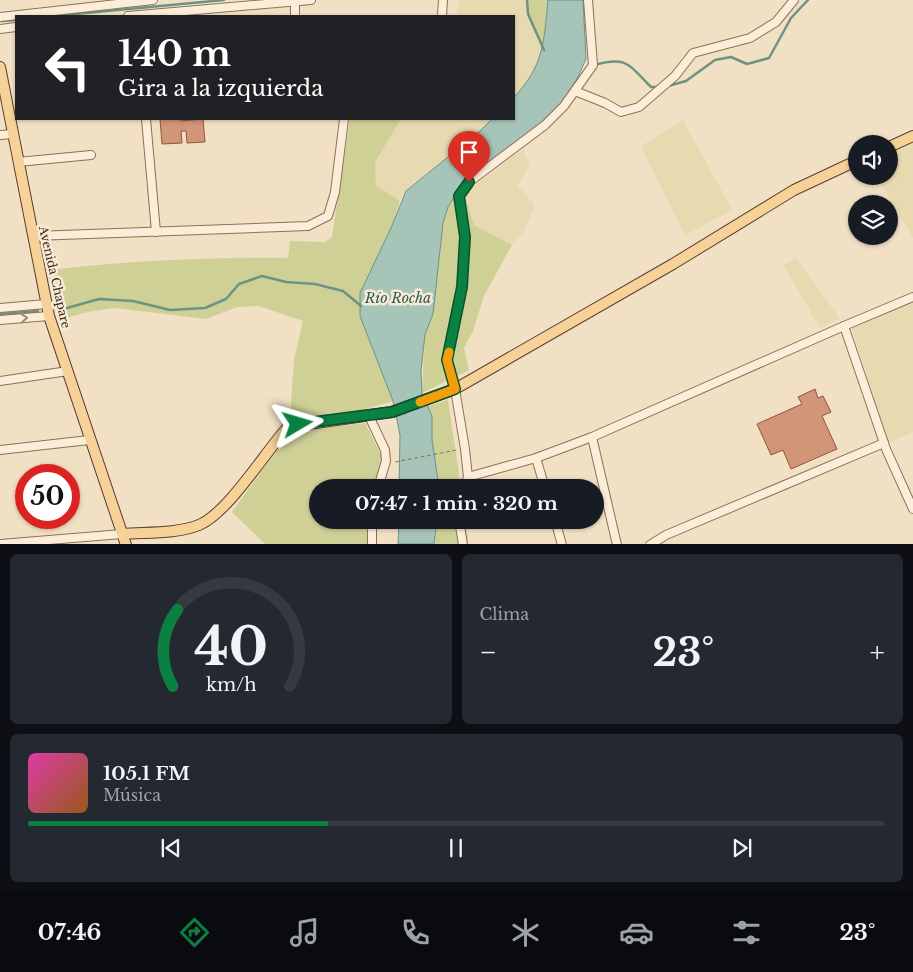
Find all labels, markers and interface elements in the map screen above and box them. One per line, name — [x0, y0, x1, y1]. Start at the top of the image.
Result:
text: 140 m — [118, 32, 231, 75]
icon: left — [35, 35, 100, 100]
text: Gira a la izquierda — [118, 75, 323, 102]
pin — [448, 131, 490, 182]
map controls — [848, 135, 898, 245]
button: sound — [848, 135, 898, 185]
icon: arrive — [455, 138, 483, 166]
button: layers — [848, 195, 898, 245]
street label: Avenida Chapare — [36, 223, 74, 330]
water label: Río Rocha — [364, 289, 431, 307]
one-way arrow — [21, 313, 29, 324]
position arrow — [271, 397, 323, 449]
speed limit sign: 50 — [15, 464, 80, 529]
text: 07:47 · 1 min · 320 m — [355, 492, 558, 515]
text: Clima — [480, 604, 529, 624]
text: 40 — [194, 615, 268, 679]
text: 23° — [653, 629, 714, 676]
text: − — [480, 635, 497, 670]
text: + — [870, 635, 885, 670]
text: km/h — [205, 674, 256, 696]
text: 105.1 FM — [103, 762, 190, 785]
text: Música — [103, 785, 161, 805]
icon: previous — [157, 834, 185, 862]
icon: pause — [442, 834, 470, 862]
icon: next — [728, 834, 756, 862]
icon: directions — [177, 915, 212, 950]
icon: music — [287, 915, 322, 950]
icon: phone — [398, 915, 433, 950]
icon: climate — [508, 915, 543, 950]
icon: car — [619, 915, 654, 950]
icon: filters — [729, 915, 764, 950]
text: 07:46 — [38, 919, 101, 946]
text: 23° — [840, 919, 875, 946]

